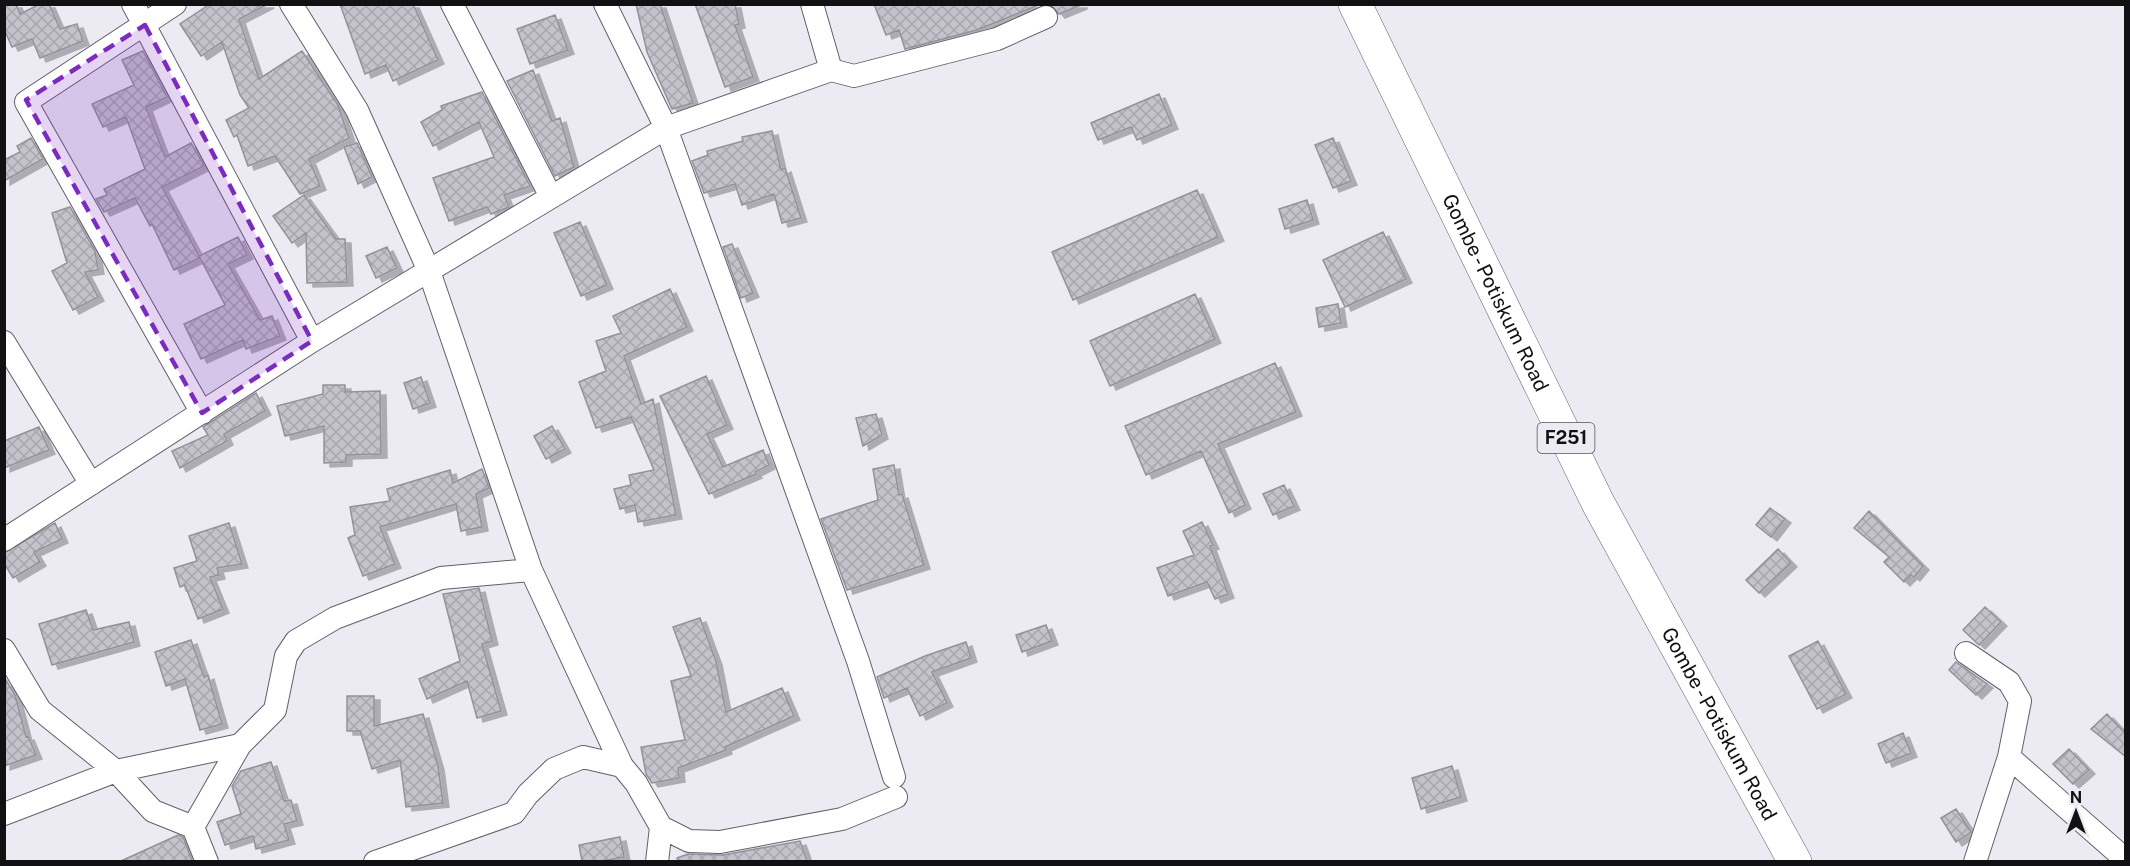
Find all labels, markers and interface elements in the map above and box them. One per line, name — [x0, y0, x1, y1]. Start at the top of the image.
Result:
street label: Gombe - Potiskum Road — [1437, 190, 1554, 395]
road number: F251 — [1538, 423, 1594, 453]
street label: Gombe - Potiskum Road — [1657, 623, 1782, 825]
north arrow — [2046, 782, 2106, 842]
text: N — [2070, 788, 2082, 807]

